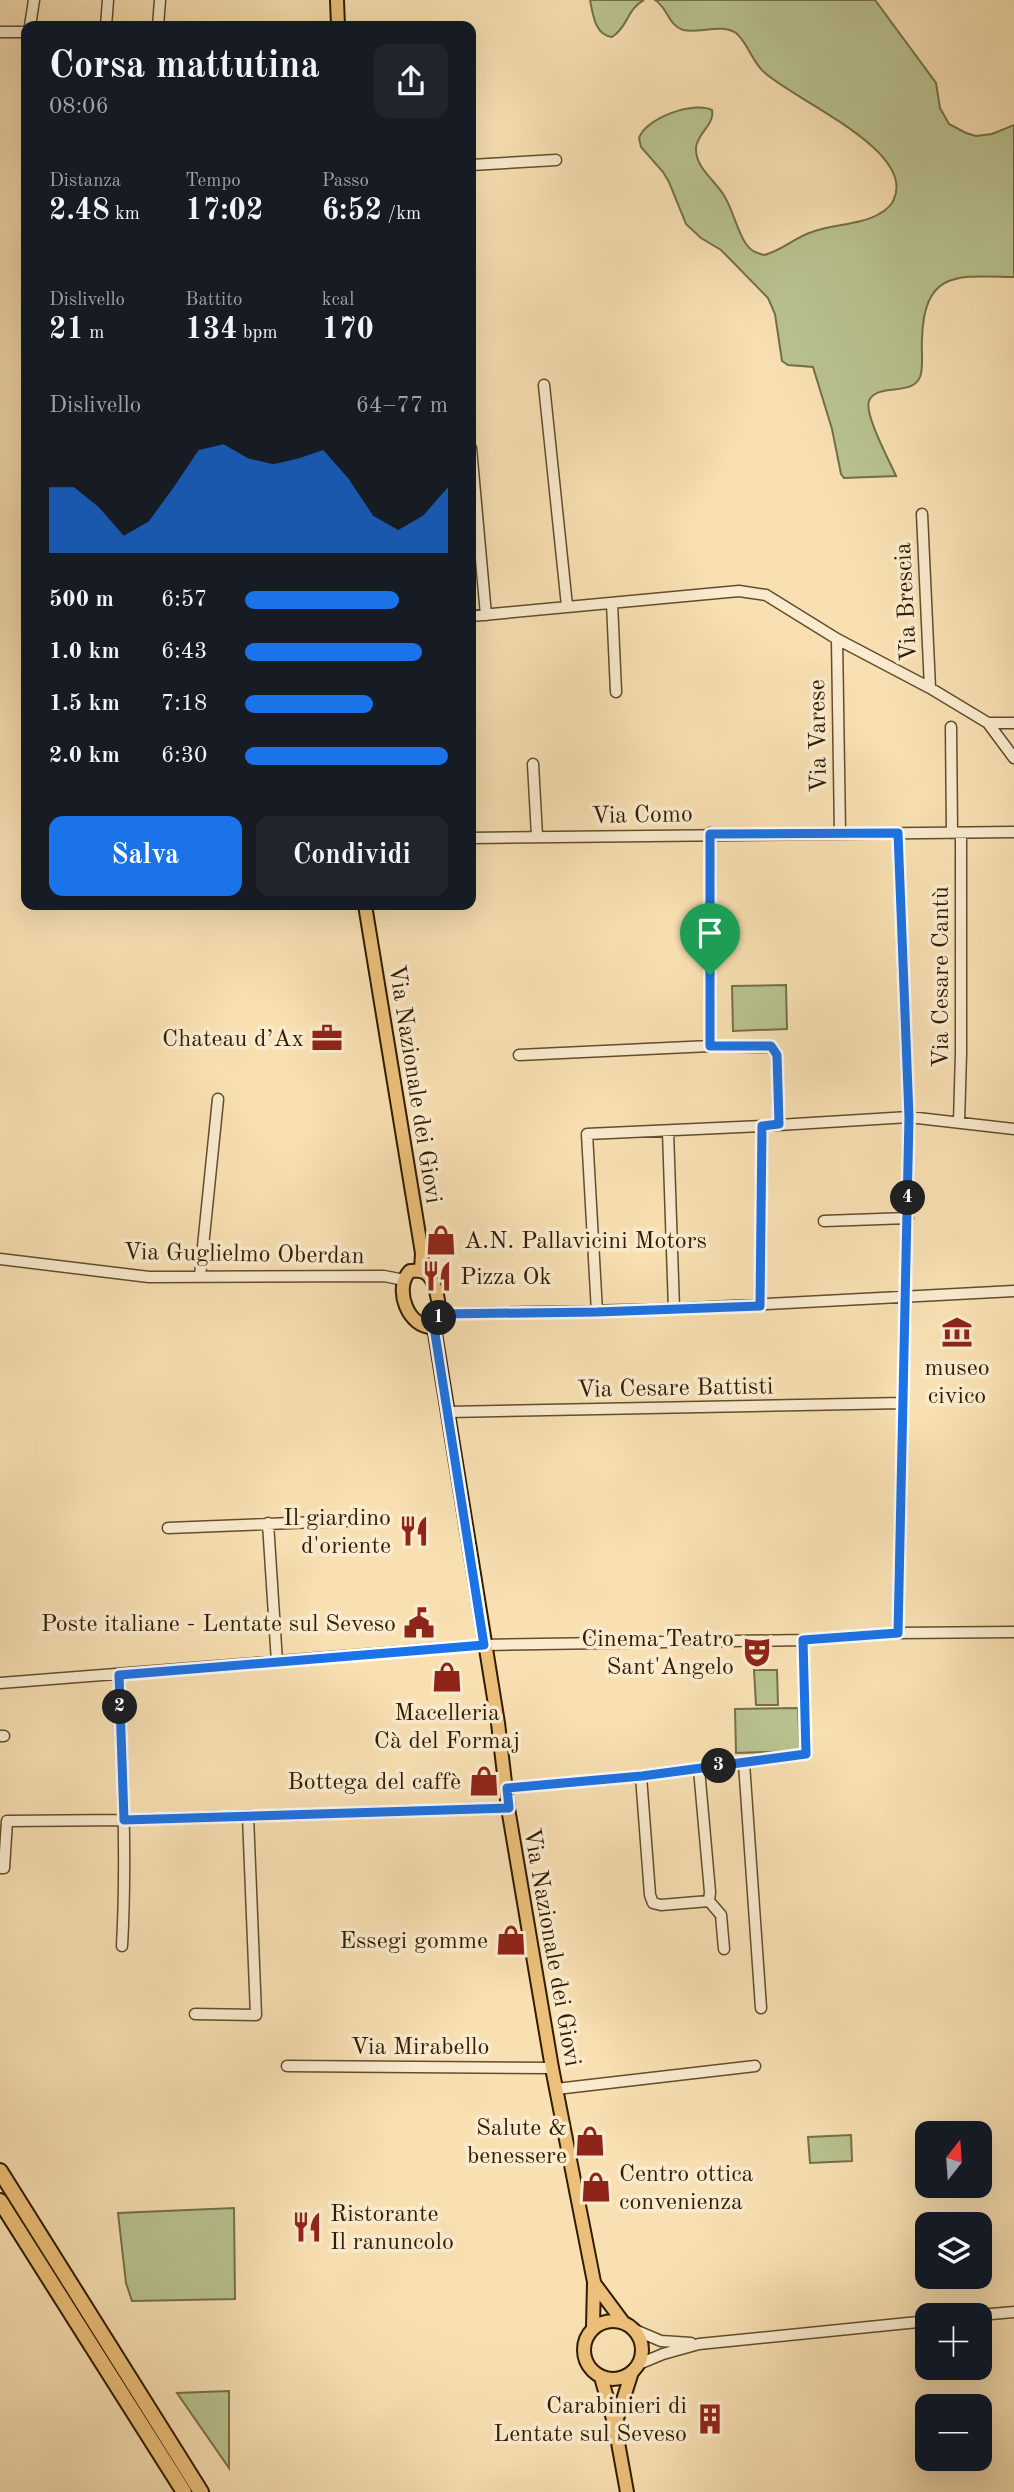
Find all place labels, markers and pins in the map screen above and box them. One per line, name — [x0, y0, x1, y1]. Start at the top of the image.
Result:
pin — [680, 903, 740, 975]
office icon: Chateau d’Ax — [310, 1021, 344, 1055]
place label: Chateau d’Ax — [162, 1028, 304, 1052]
pin: 4 — [890, 1180, 926, 1216]
shop icon: A.N. Pallavicini Motors — [424, 1223, 458, 1257]
place label: A.N. Pallavicini Motors — [464, 1230, 707, 1254]
restaurant icon: Pizza Ok — [420, 1259, 454, 1293]
place label: Pizza Ok — [460, 1266, 552, 1290]
pin: 1 — [422, 1300, 457, 1336]
museum icon: museo civico — [940, 1315, 974, 1349]
place label: museo civico — [924, 1357, 990, 1409]
place label: Il giardino d'oriente — [283, 1507, 391, 1559]
restaurant icon: Il giardino d'oriente — [397, 1514, 431, 1548]
public building icon: Poste italiane - Lentate sul Seveso — [402, 1606, 436, 1640]
place label: Poste italiane - Lentate sul Seveso — [41, 1613, 396, 1637]
place label: Cinema Teatro Sant'Angelo — [581, 1628, 734, 1680]
theatre icon: Cinema Teatro Sant'Angelo — [740, 1635, 774, 1669]
shop icon: Macelleria Cà del Formaj — [430, 1660, 464, 1694]
pin: 2 — [102, 1690, 138, 1724]
place label: Macelleria Cà del Formaj — [374, 1702, 520, 1754]
pin: 3 — [702, 1748, 736, 1784]
shop icon: Bottega del caffè — [467, 1764, 501, 1798]
place label: Bottega del caffè — [287, 1771, 461, 1795]
shop icon: Essegi gomme — [494, 1923, 528, 1957]
place label: Essegi gomme — [339, 1930, 488, 1954]
place label: Salute & benessere — [467, 2117, 567, 2169]
shop icon: Salute & benessere — [573, 2124, 607, 2158]
place label: Centro ottica convenienza — [619, 2163, 754, 2215]
shop icon: Centro ottica convenienza — [579, 2170, 613, 2204]
place label: Ristorante Il ranuncolo — [330, 2203, 454, 2255]
restaurant icon: Ristorante Il ranuncolo — [290, 2210, 324, 2244]
place label: Carabinieri di Lentate sul Seveso — [493, 2395, 687, 2447]
building icon: Carabinieri di Lentate sul Seveso — [693, 2402, 727, 2436]

